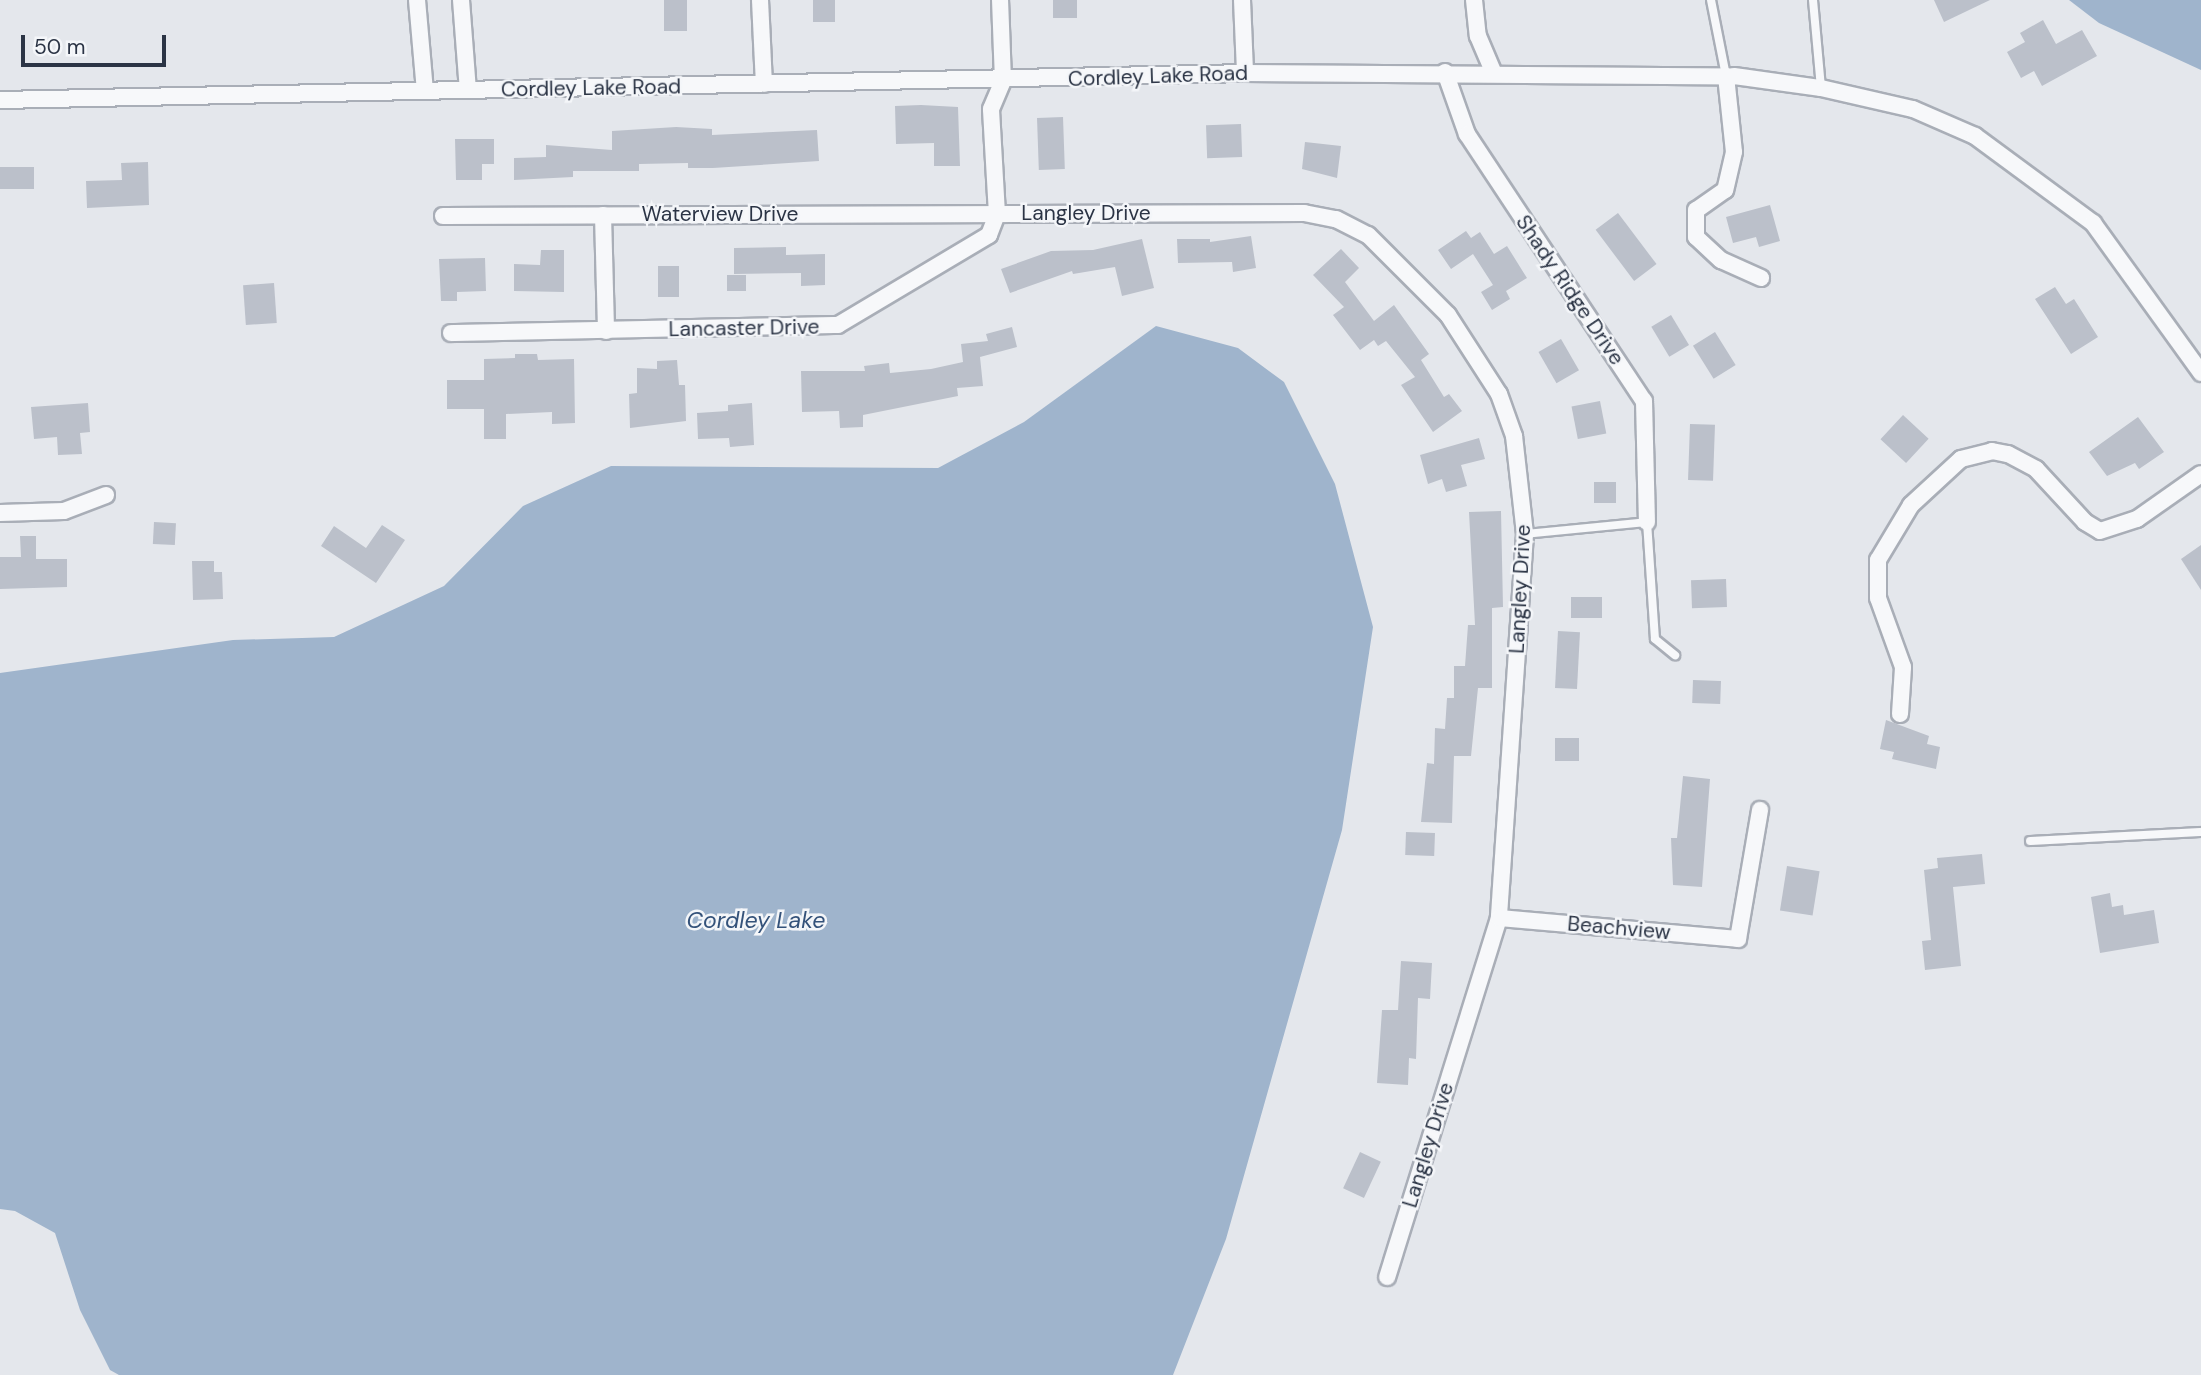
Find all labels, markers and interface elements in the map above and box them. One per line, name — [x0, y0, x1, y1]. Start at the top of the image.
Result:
scale bar — [24, 21, 170, 65]
text: 50 m — [34, 33, 85, 61]
street label: Cordley Lake Road — [1068, 60, 1248, 92]
street label: Cordley Lake Road — [501, 74, 681, 102]
street label: Langley Drive — [1021, 200, 1151, 226]
street label: Waterview Drive — [641, 201, 799, 227]
street label: Shady Ridge Drive — [1511, 210, 1629, 370]
street label: Lancaster Drive — [668, 314, 820, 342]
street label: Langley Drive — [1504, 524, 1536, 654]
water label: Cordley Lake — [687, 906, 825, 934]
street label: Beachview — [1566, 911, 1672, 945]
street label: Langley Drive — [1397, 1079, 1459, 1211]

